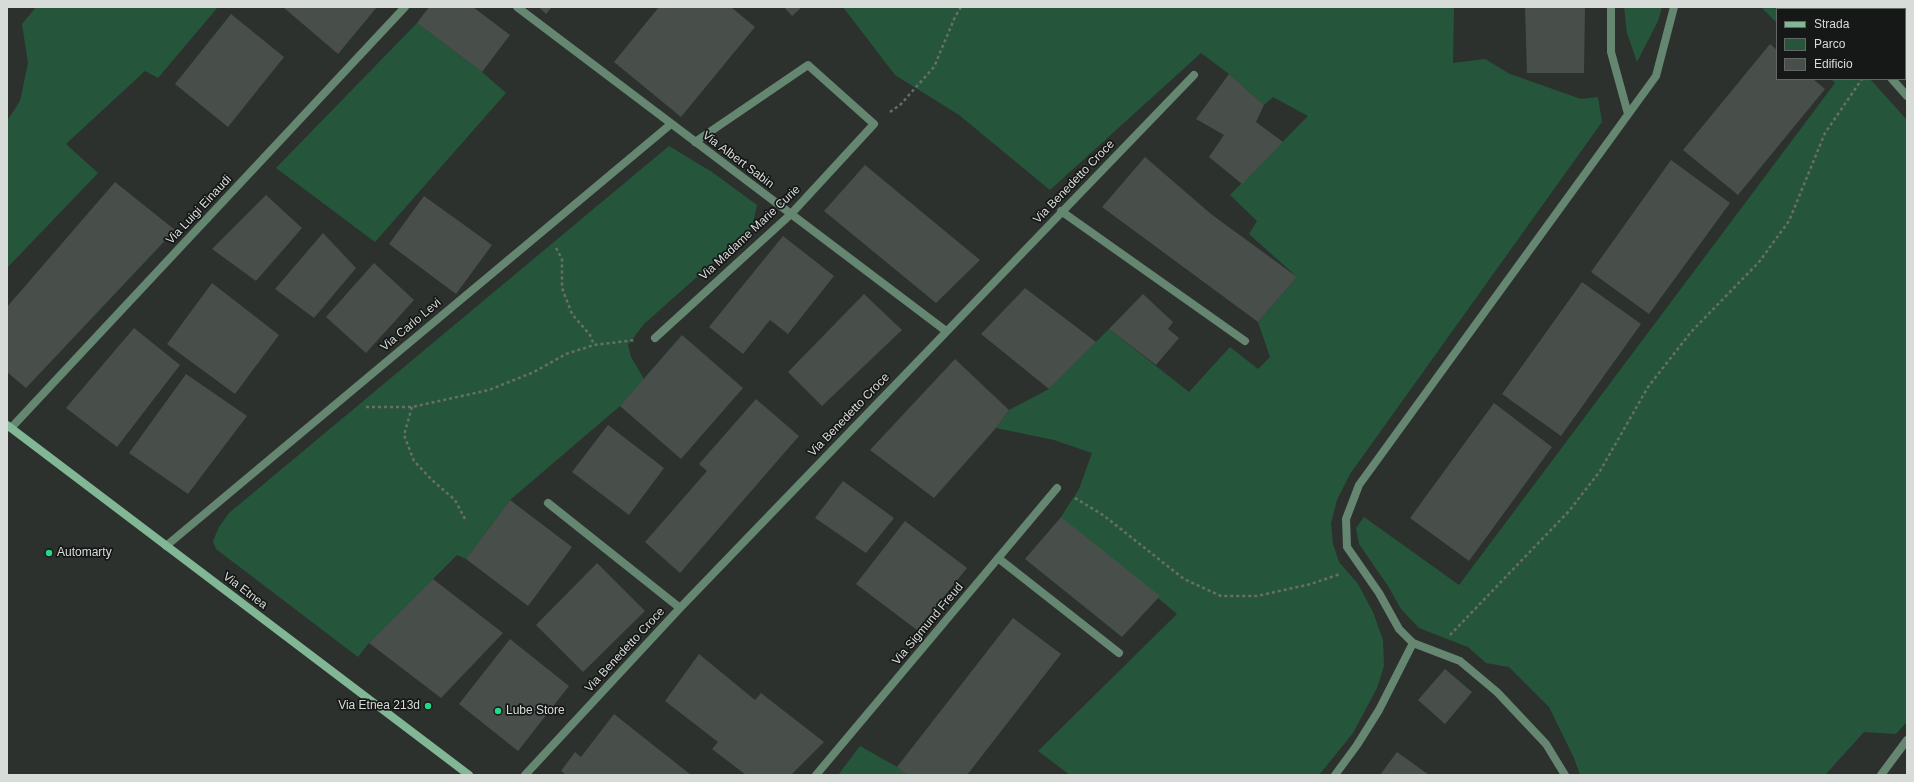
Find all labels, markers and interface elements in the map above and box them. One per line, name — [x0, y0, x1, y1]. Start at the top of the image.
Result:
legend — [1776, 8, 1906, 80]
text: Strada — [1814, 17, 1849, 31]
text: Parco — [1814, 37, 1845, 51]
text: Edificio — [1814, 57, 1853, 71]
street label: Via Albert Sabin — [699, 128, 777, 192]
street label: Via Benedetto Croce — [1030, 137, 1118, 227]
street label: Via Luigi Einaudi — [163, 172, 235, 248]
street label: Via Madame Marie Curie — [697, 183, 803, 283]
street label: Via Carlo Levi — [378, 296, 444, 354]
street label: Via Benedetto Croce — [805, 370, 893, 460]
place label: Automarty — [57, 546, 112, 560]
marker: Automarty — [44, 548, 54, 558]
street label: Via Etnea — [220, 570, 270, 612]
street label: Via Sigmund Freud — [890, 580, 966, 668]
street label: Via Benedetto Croce — [582, 605, 668, 695]
place label: Via Etnea 213d — [338, 699, 420, 713]
marker: Via Etnea 213d — [423, 701, 433, 711]
place label: Lube Store — [506, 704, 565, 718]
marker: Lube Store — [493, 706, 503, 716]

